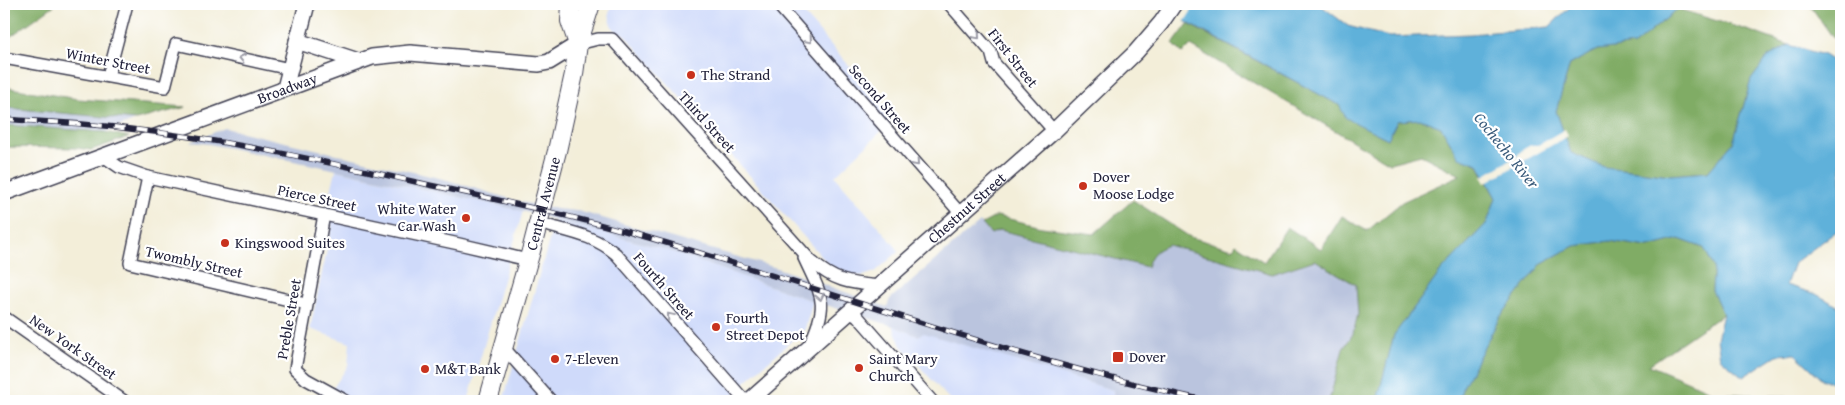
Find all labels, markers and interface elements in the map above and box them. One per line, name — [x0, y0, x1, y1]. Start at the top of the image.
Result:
street label: First Street — [984, 24, 1044, 92]
one-way arrow — [971, 31, 980, 40]
one-way arrow — [803, 35, 812, 44]
street label: Winter Street — [64, 42, 153, 79]
one-way arrow — [238, 53, 247, 64]
street label: Second Street — [844, 59, 917, 139]
place label: The Strand — [701, 64, 770, 85]
street label: Broadway — [254, 67, 320, 108]
marker: The Strand — [685, 69, 697, 81]
street label: Third Street — [674, 86, 741, 158]
water label: Cochecho River — [1469, 107, 1546, 194]
street label: Central Avenue — [521, 155, 565, 252]
one-way arrow — [910, 157, 919, 166]
place label: Dover Moose Lodge — [1093, 166, 1174, 204]
street label: Chestnut Street — [923, 167, 1011, 248]
street label: Pierce Street — [276, 179, 359, 216]
marker: Dover Moose Lodge — [1077, 180, 1089, 192]
place label: White Water Car Wash — [377, 198, 457, 236]
marker: White Water Car Wash — [460, 212, 472, 224]
place label: Kingswood Suites — [235, 232, 345, 253]
marker: Kingswood Suites — [219, 237, 231, 249]
street label: Twombly Street — [143, 240, 246, 283]
street label: Fourth Street — [629, 247, 700, 325]
street label: Preble Street — [271, 276, 306, 361]
one-way arrow — [814, 292, 825, 301]
place label: Fourth Street Depot — [726, 307, 805, 345]
street label: New York Street — [26, 309, 122, 385]
one-way arrow — [667, 312, 676, 321]
marker: Fourth Street Depot — [710, 321, 722, 333]
place label: Dover — [1129, 346, 1166, 367]
place label: 7-Eleven — [565, 348, 619, 369]
place label: Saint Mary Church — [869, 348, 938, 386]
marker: Dover — [1111, 350, 1125, 364]
marker: 7-Eleven — [549, 353, 561, 365]
place label: M&T Bank — [435, 358, 501, 379]
marker: Saint Mary Church — [853, 362, 865, 374]
marker: M&T Bank — [419, 363, 431, 375]

